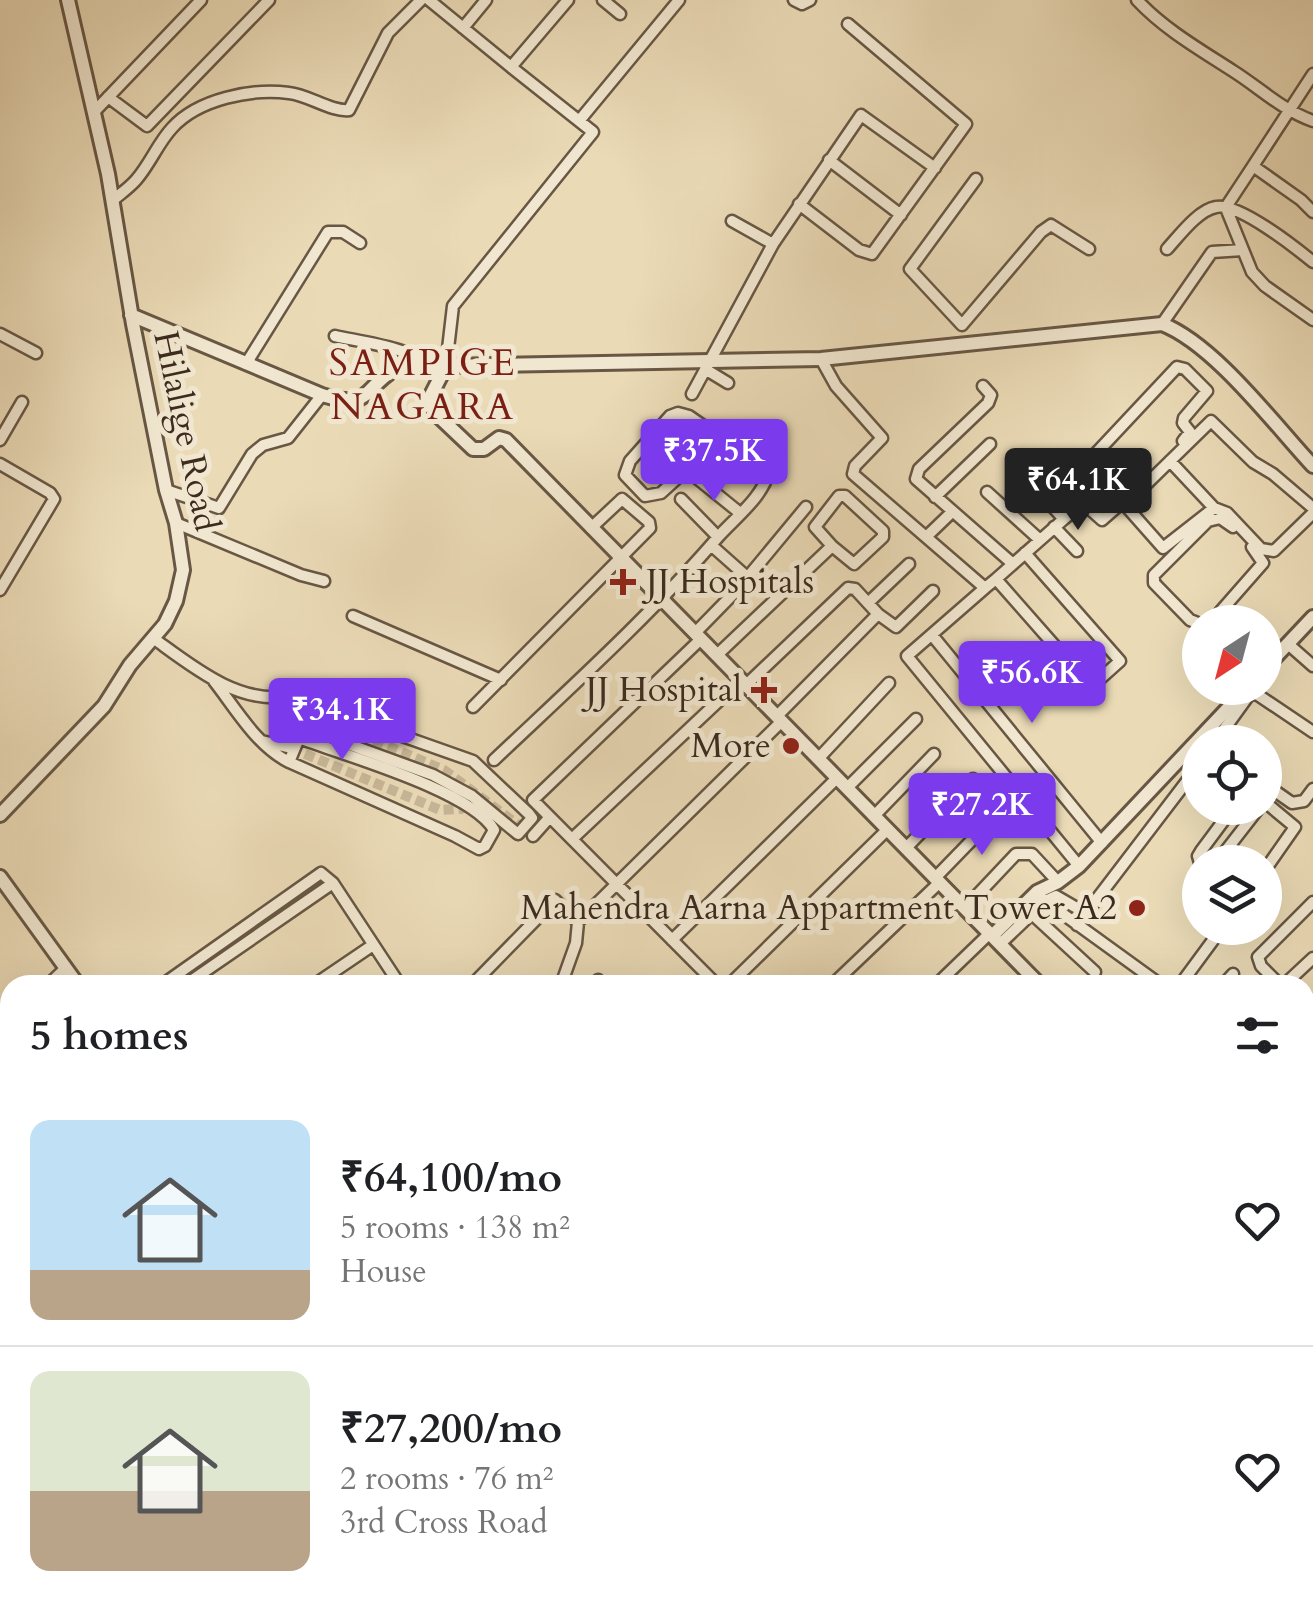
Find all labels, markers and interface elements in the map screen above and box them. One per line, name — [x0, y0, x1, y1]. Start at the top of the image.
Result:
street label: Hilalige Road — [141, 326, 231, 536]
district label: SAMPIGE NAGARA — [329, 337, 517, 433]
pin: ₹37.5K — [633, 419, 795, 504]
text: ₹37.5K — [663, 429, 765, 473]
pin: ₹64.1K — [997, 448, 1159, 533]
text: ₹64.1K — [1027, 458, 1129, 502]
place label: JJ Hospitals — [641, 558, 814, 606]
marker: JJ Hospitals — [610, 569, 636, 595]
north arrow — [1182, 605, 1282, 705]
map controls — [1182, 605, 1282, 945]
pin: ₹56.6K — [951, 641, 1113, 726]
text: ₹56.6K — [981, 651, 1083, 695]
place label: JJ Hospital — [580, 666, 742, 714]
marker: JJ Hospital — [751, 677, 777, 703]
pin: ₹34.1K — [261, 678, 423, 763]
text: ₹34.1K — [291, 688, 393, 732]
place label: More — [690, 722, 771, 770]
button: locate — [1182, 725, 1282, 825]
marker: More — [780, 735, 802, 757]
pin: ₹27.2K — [901, 773, 1063, 858]
text: ₹27.2K — [931, 783, 1033, 827]
button: layers — [1182, 845, 1282, 945]
place label: Mahendra Aarna Appartment Tower A2 — [520, 884, 1117, 932]
marker: Mahendra Aarna Appartment Tower A2 — [1126, 897, 1148, 919]
text: 5 homes — [30, 1007, 188, 1064]
icon: filters — [1230, 1008, 1285, 1063]
text: ₹64,100/mo — [340, 1149, 562, 1206]
icon: home — [110, 1160, 230, 1280]
icon: heart — [1230, 1193, 1285, 1248]
text: 5 rooms · 138 m² — [340, 1206, 570, 1250]
text: House — [340, 1250, 427, 1294]
text: ₹27,200/mo — [340, 1400, 562, 1457]
icon: home — [110, 1411, 230, 1531]
icon: heart — [1230, 1444, 1285, 1499]
text: 2 rooms · 76 m² — [340, 1457, 553, 1501]
text: 3rd Cross Road — [340, 1501, 547, 1545]

